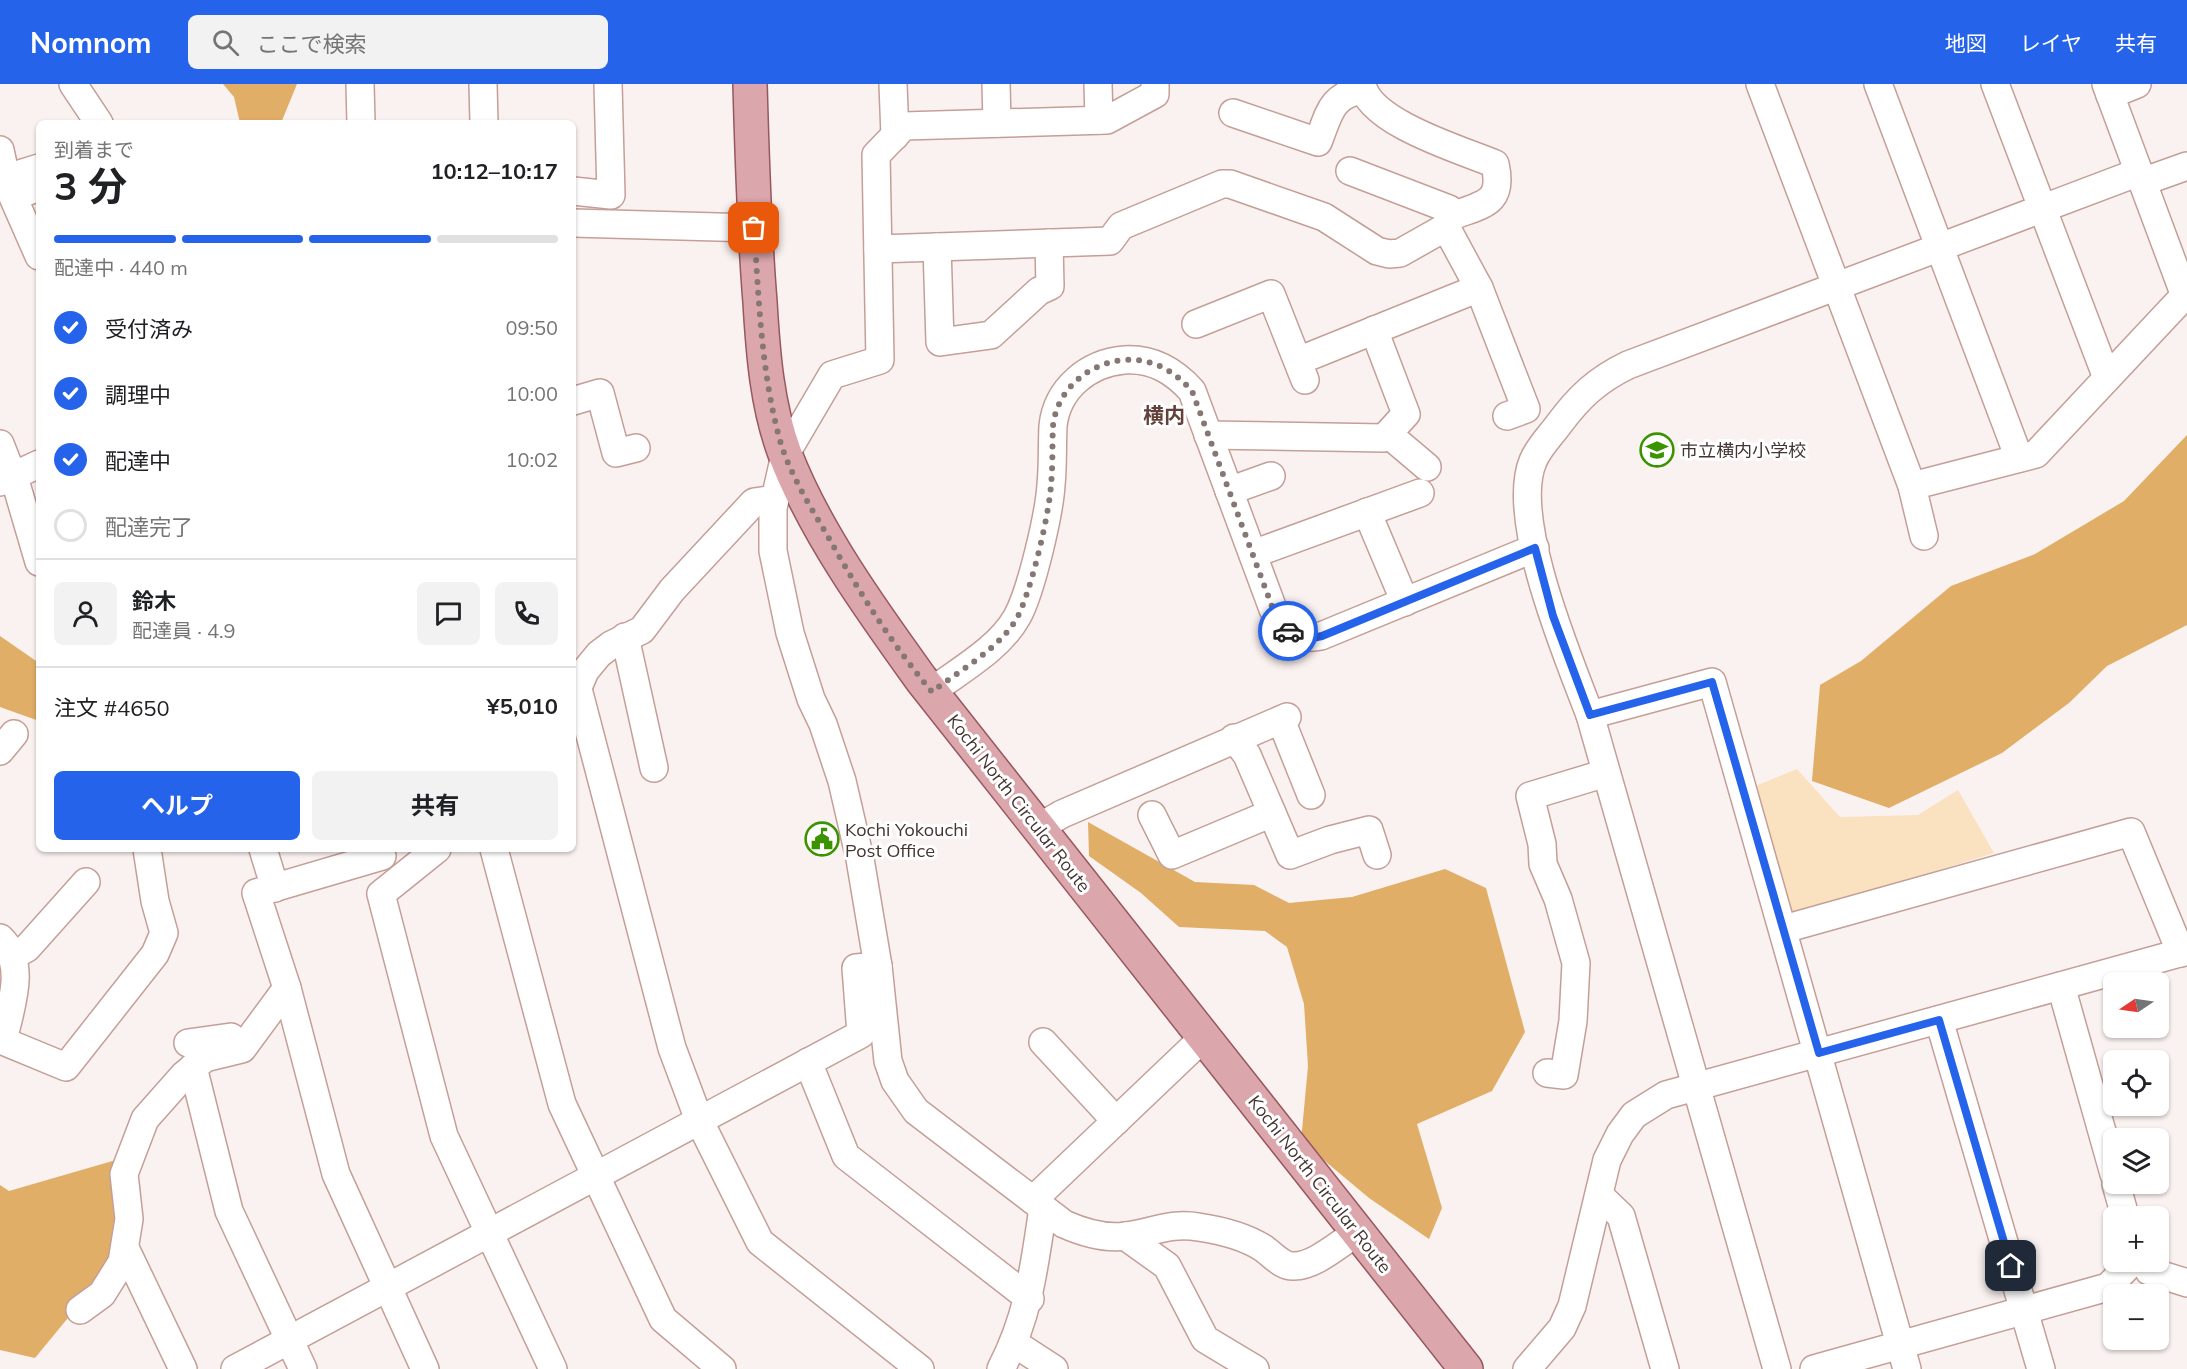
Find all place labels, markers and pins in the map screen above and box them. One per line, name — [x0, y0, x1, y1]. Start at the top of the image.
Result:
pin — [728, 202, 779, 253]
school or university icon: 市立横内小学校 — [1639, 432, 1675, 468]
place label: 市立横内小学校 — [1680, 439, 1806, 462]
place label: Kochi Yokouchi Post Office — [845, 818, 968, 862]
public building icon: Kochi Yokouchi Post Office — [804, 821, 840, 857]
pin — [1985, 1240, 2036, 1291]

